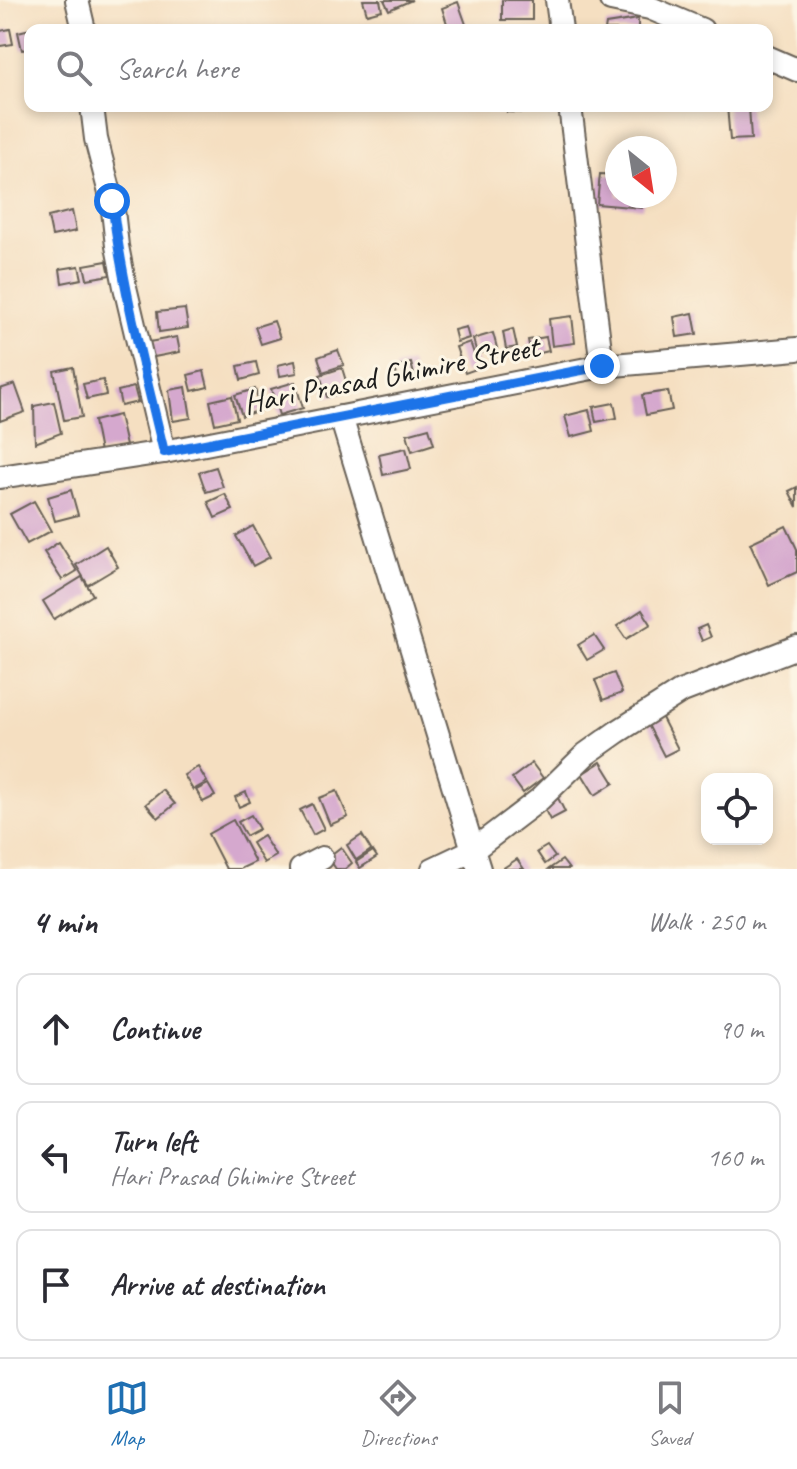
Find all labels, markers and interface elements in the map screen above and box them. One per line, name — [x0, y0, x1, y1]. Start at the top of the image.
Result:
search box — [24, 24, 773, 112]
icon: search — [52, 46, 96, 90]
text: Search here — [116, 49, 238, 87]
north arrow — [605, 136, 677, 208]
route start — [94, 183, 130, 219]
street label: Hari Prasad Ghimire Street — [240, 325, 546, 423]
route end — [584, 348, 620, 384]
map controls — [701, 773, 773, 845]
button: locate — [701, 773, 773, 845]
text: 4 min — [32, 900, 97, 943]
text: Walk · 250 m — [648, 905, 765, 938]
icon: ahead — [34, 1007, 78, 1051]
text: Continue — [110, 1010, 200, 1048]
text: 90 m — [719, 1013, 763, 1046]
text: Turn left — [110, 1122, 197, 1160]
icon: left — [34, 1135, 78, 1179]
text: 160 m — [707, 1141, 763, 1174]
text: Hari Prasad Ghimire Street — [110, 1160, 354, 1193]
icon: arrive — [34, 1263, 78, 1307]
text: Arrive at destination — [110, 1266, 325, 1304]
tab: Map — [105, 1376, 149, 1452]
tab: Directions — [360, 1376, 437, 1452]
tab: Saved — [648, 1376, 692, 1452]

